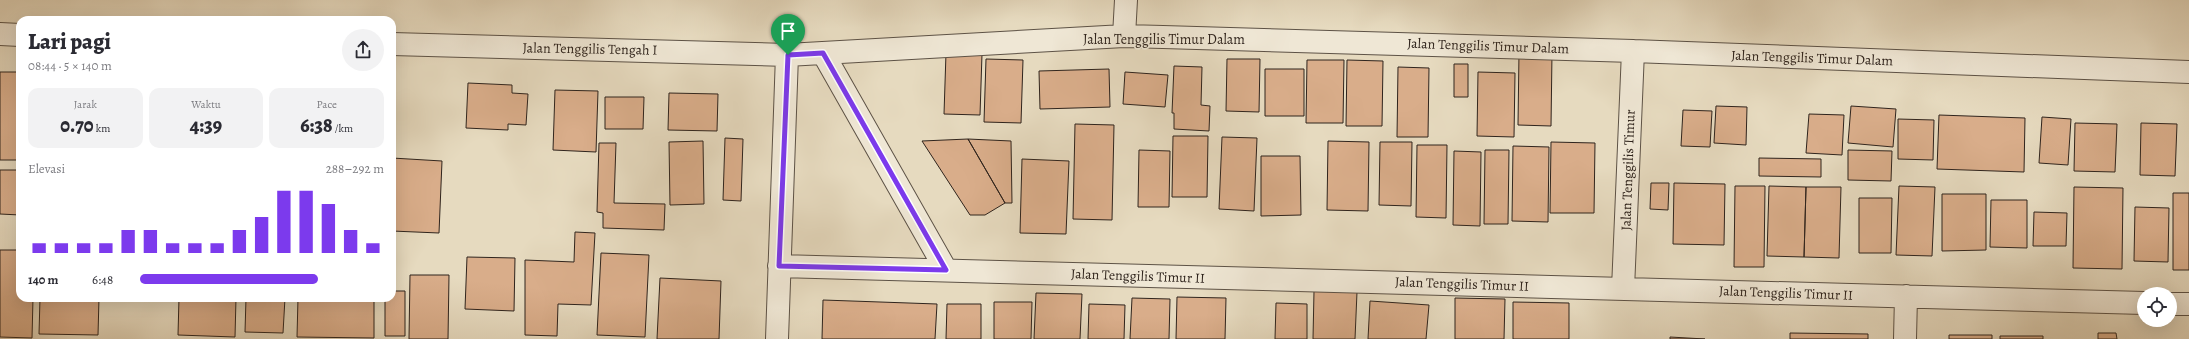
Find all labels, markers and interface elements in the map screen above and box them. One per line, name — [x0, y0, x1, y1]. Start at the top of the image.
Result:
pin — [771, 14, 805, 55]
icon: arrive — [777, 20, 799, 42]
text: Lari pagi — [28, 27, 111, 57]
button: share — [342, 29, 384, 71]
street label: Jalan Tenggilis Timur Dalam — [1083, 30, 1245, 49]
street label: Jalan Tenggilis Timur Dalam — [1407, 34, 1570, 58]
street label: Jalan Tenggilis Tengah I — [522, 38, 658, 60]
street label: Jalan Tenggilis Timur Dalam — [1731, 46, 1894, 70]
text: 08:44 · 5 × 140 m — [28, 57, 112, 74]
text: Jarak — [74, 97, 97, 112]
text: Waktu — [191, 97, 221, 112]
text: Pace — [316, 97, 337, 112]
street label: Jalan Tenggilis Timur — [1616, 108, 1640, 231]
text: 0.70 — [60, 112, 94, 139]
text: 4:39 — [190, 112, 222, 139]
text: 6:38 — [300, 112, 333, 139]
text: km — [94, 121, 110, 136]
text: /km — [333, 121, 353, 136]
text: Elevasi — [28, 160, 65, 177]
text: 288–292 m — [326, 160, 384, 177]
street label: Jalan Tenggilis Timur II — [1071, 264, 1205, 288]
text: 140 m — [28, 271, 58, 288]
text: 6:48 — [92, 271, 113, 288]
street label: Jalan Tenggilis Timur II — [1395, 272, 1529, 296]
street label: Jalan Tenggilis Timur II — [1719, 281, 1853, 305]
map controls — [2137, 287, 2177, 327]
button: locate — [2137, 287, 2177, 327]

